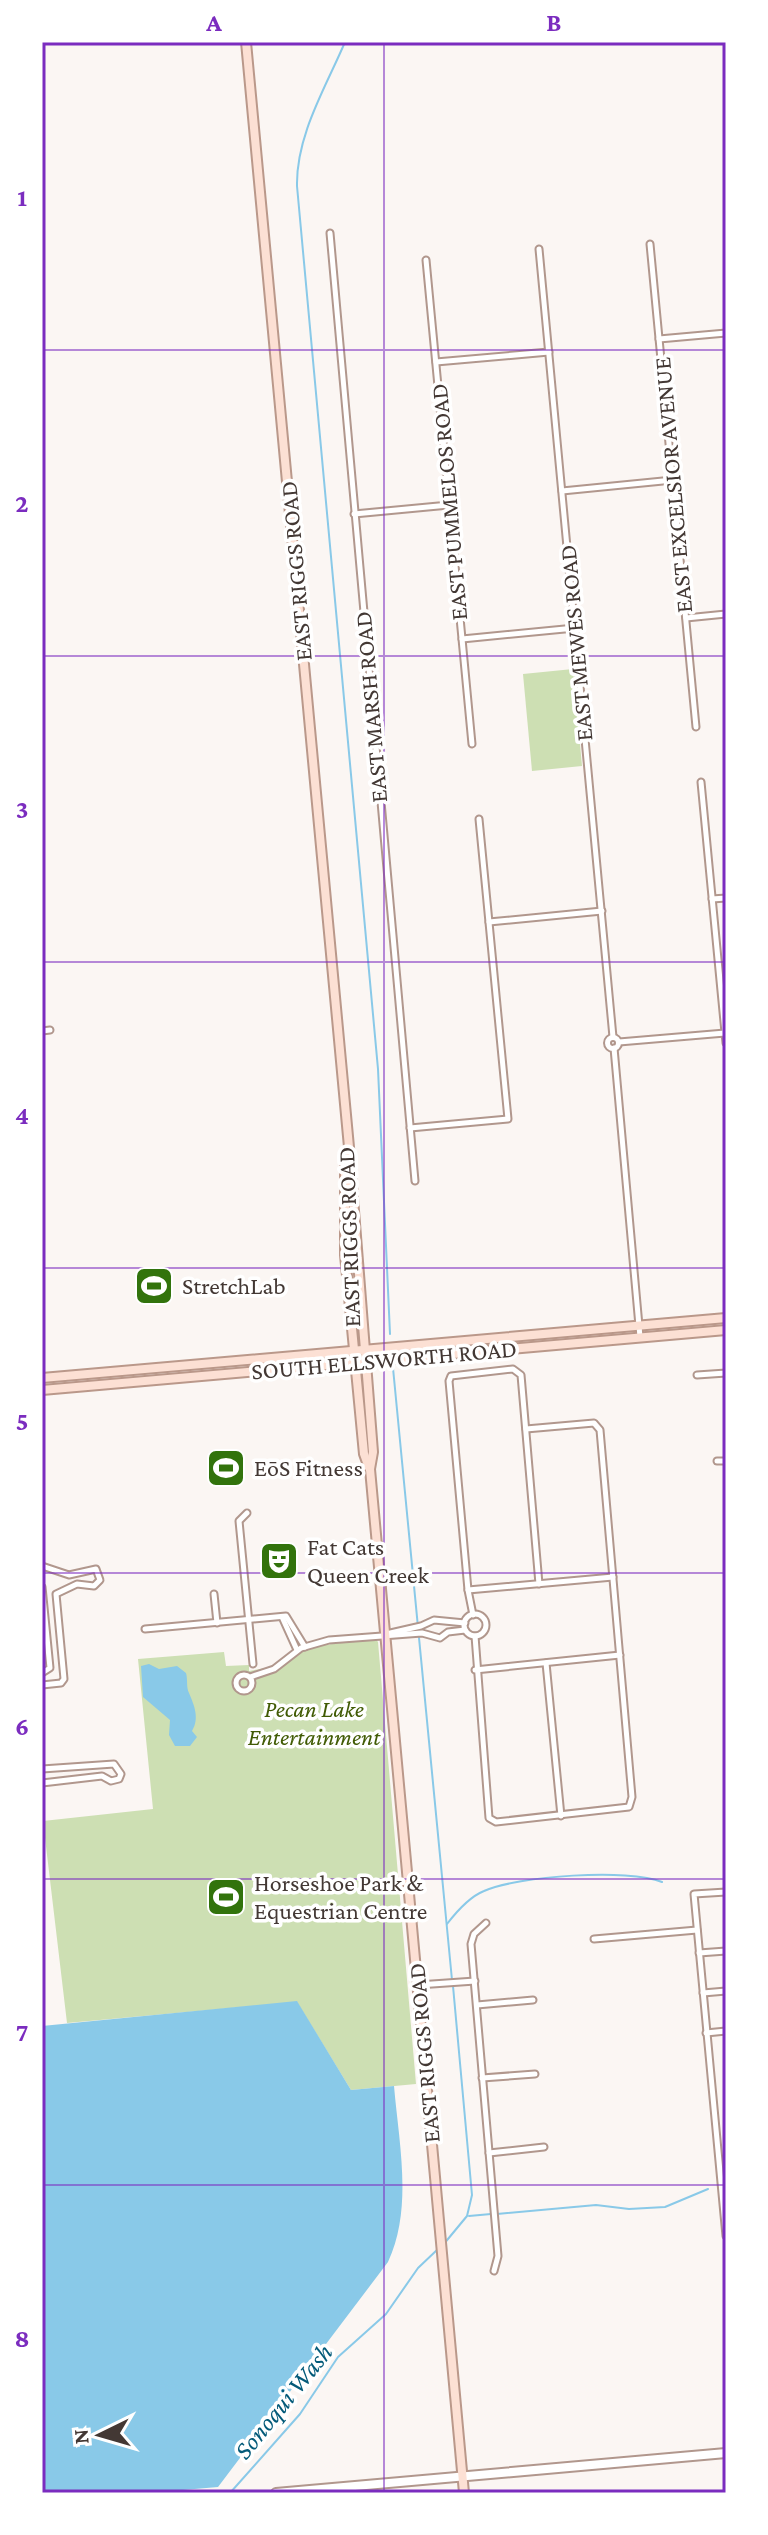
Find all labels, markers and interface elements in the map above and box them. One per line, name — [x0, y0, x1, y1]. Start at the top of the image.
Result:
text: A — [205, 8, 222, 37]
text: B — [546, 8, 562, 37]
text: 1 — [17, 183, 27, 212]
street label: EAST EXCELSIOR AVENUE — [648, 356, 697, 614]
street label: EAST PUMMELOS ROAD — [425, 382, 472, 622]
street label: EAST RIGGS ROAD — [274, 480, 317, 662]
text: 2 — [15, 489, 29, 518]
street label: EAST MEWES ROAD — [553, 544, 598, 742]
street label: EAST MARSH ROAD — [349, 610, 392, 804]
text: 3 — [16, 795, 28, 824]
text: 4 — [15, 1101, 29, 1130]
street label: EAST RIGGS ROAD — [332, 1146, 365, 1328]
sports icon: StretchLab — [133, 1265, 175, 1307]
place label: StretchLab — [182, 1272, 286, 1299]
street label: SOUTH ELLSWORTH ROAD — [250, 1334, 518, 1385]
text: 5 — [16, 1407, 28, 1436]
sports icon: EōS Fitness — [205, 1447, 247, 1489]
place label: EōS Fitness — [254, 1454, 363, 1481]
place label: Fat Cats Queen Creek — [307, 1533, 430, 1588]
theatre icon: Fat Cats Queen Creek — [258, 1540, 300, 1582]
park label: Pecan Lake Entertainment — [248, 1695, 381, 1750]
text: 6 — [15, 1712, 29, 1741]
place label: Horseshoe Park & Equestrian Centre — [254, 1869, 427, 1924]
sports icon: Horseshoe Park & Equestrian Centre — [205, 1876, 247, 1918]
street label: EAST RIGGS ROAD — [402, 1962, 445, 2144]
text: 7 — [16, 2018, 28, 2047]
text: 8 — [14, 2324, 30, 2353]
water label: Sonoqui Wash — [228, 2338, 339, 2465]
north arrow — [60, 2395, 140, 2475]
text: N — [67, 2428, 94, 2445]

